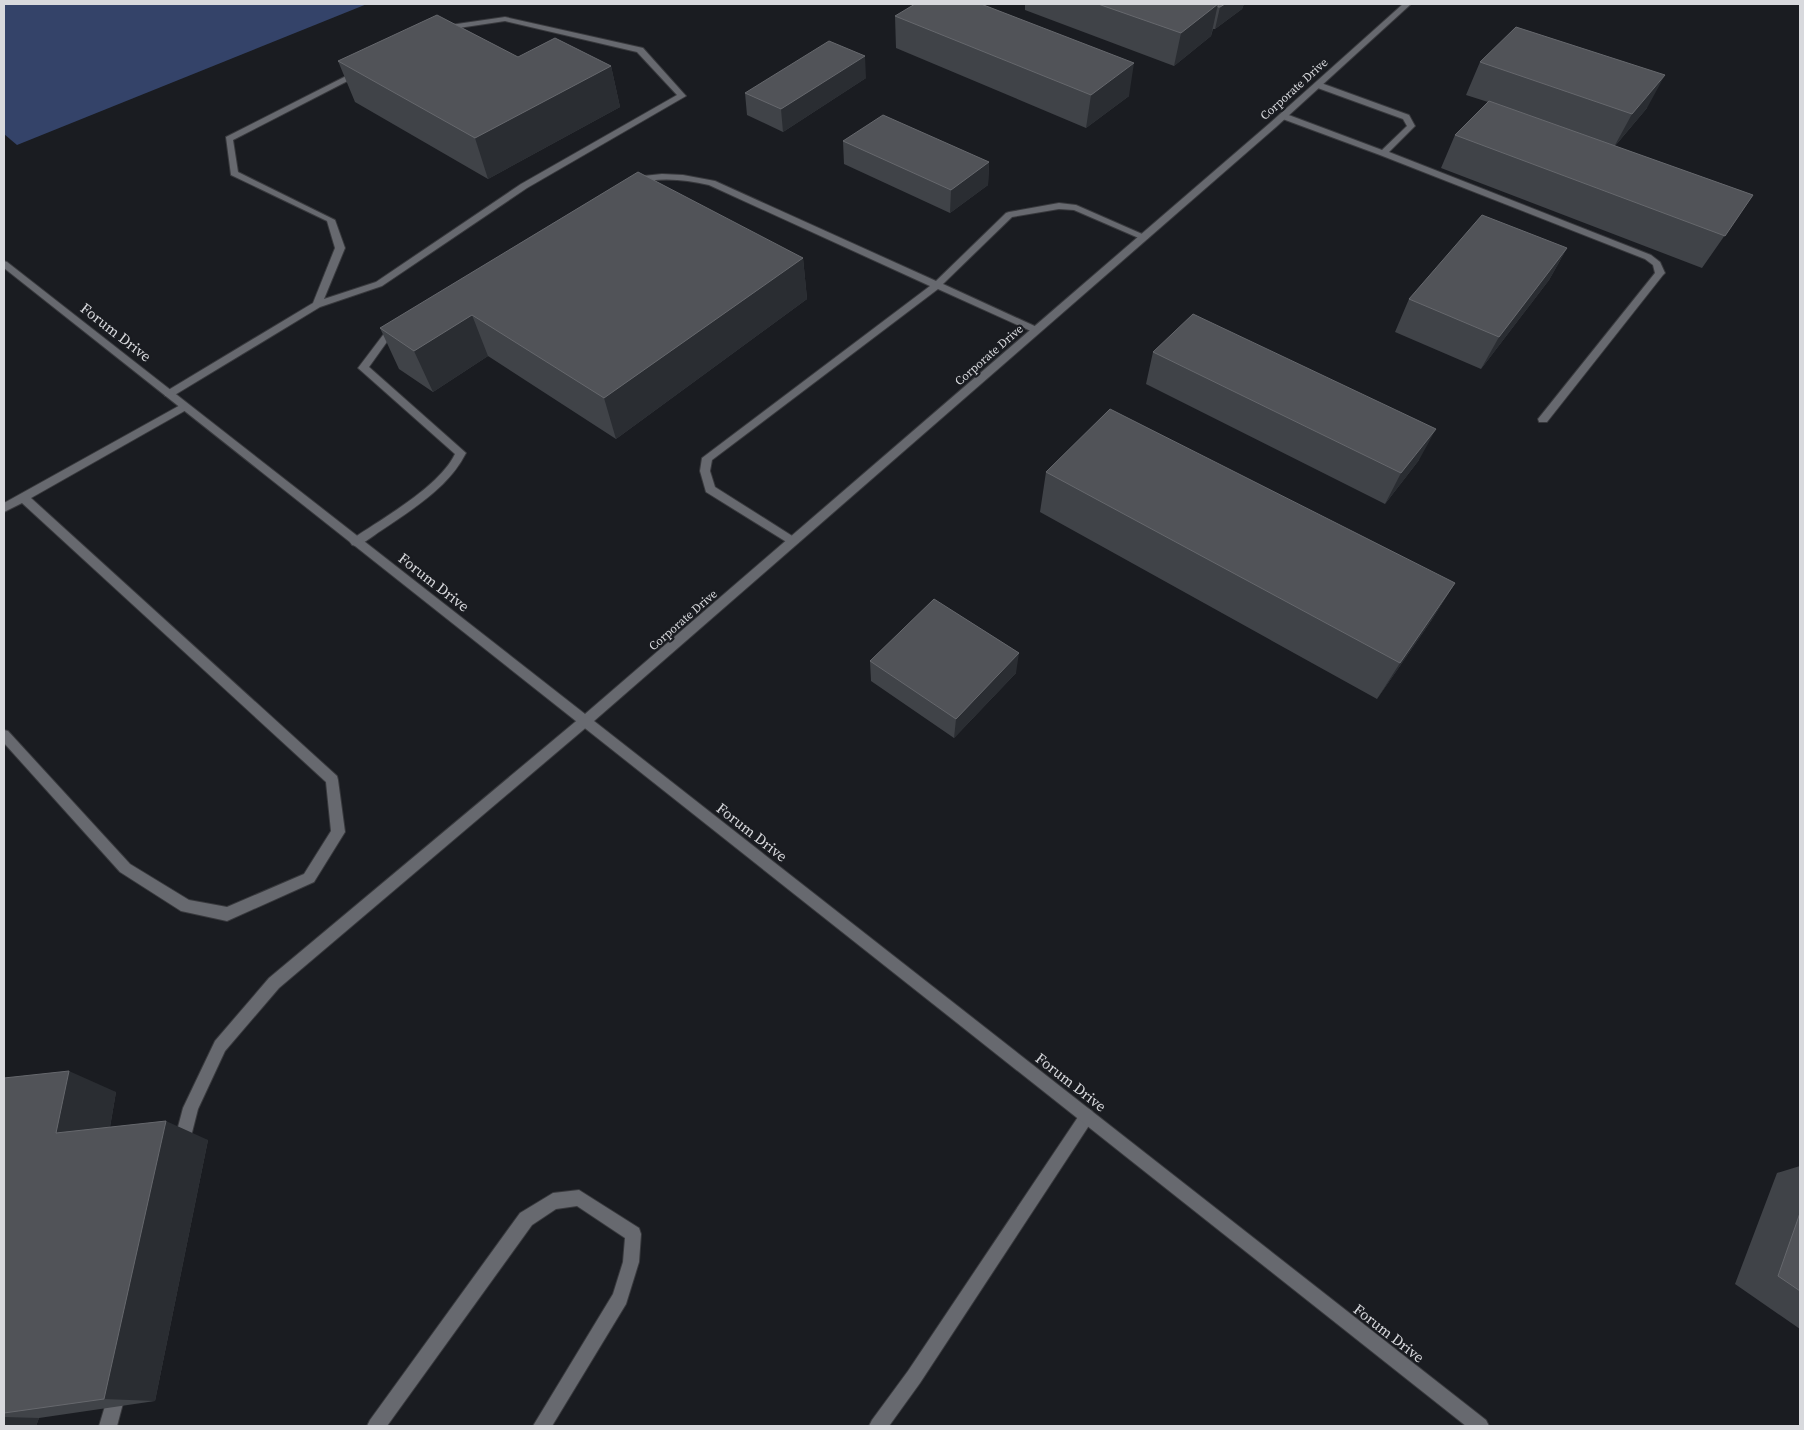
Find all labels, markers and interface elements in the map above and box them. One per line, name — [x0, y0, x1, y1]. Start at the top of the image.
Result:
street label: Corporate Drive — [1257, 54, 1331, 124]
street label: Forum Drive — [76, 298, 156, 367]
street label: Corporate Drive — [951, 321, 1027, 389]
street label: Forum Drive — [394, 548, 474, 617]
street label: Corporate Drive — [645, 586, 721, 654]
street label: Forum Drive — [712, 798, 792, 867]
street label: Forum Drive — [1031, 1048, 1111, 1117]
street label: Forum Drive — [1349, 1299, 1429, 1368]

